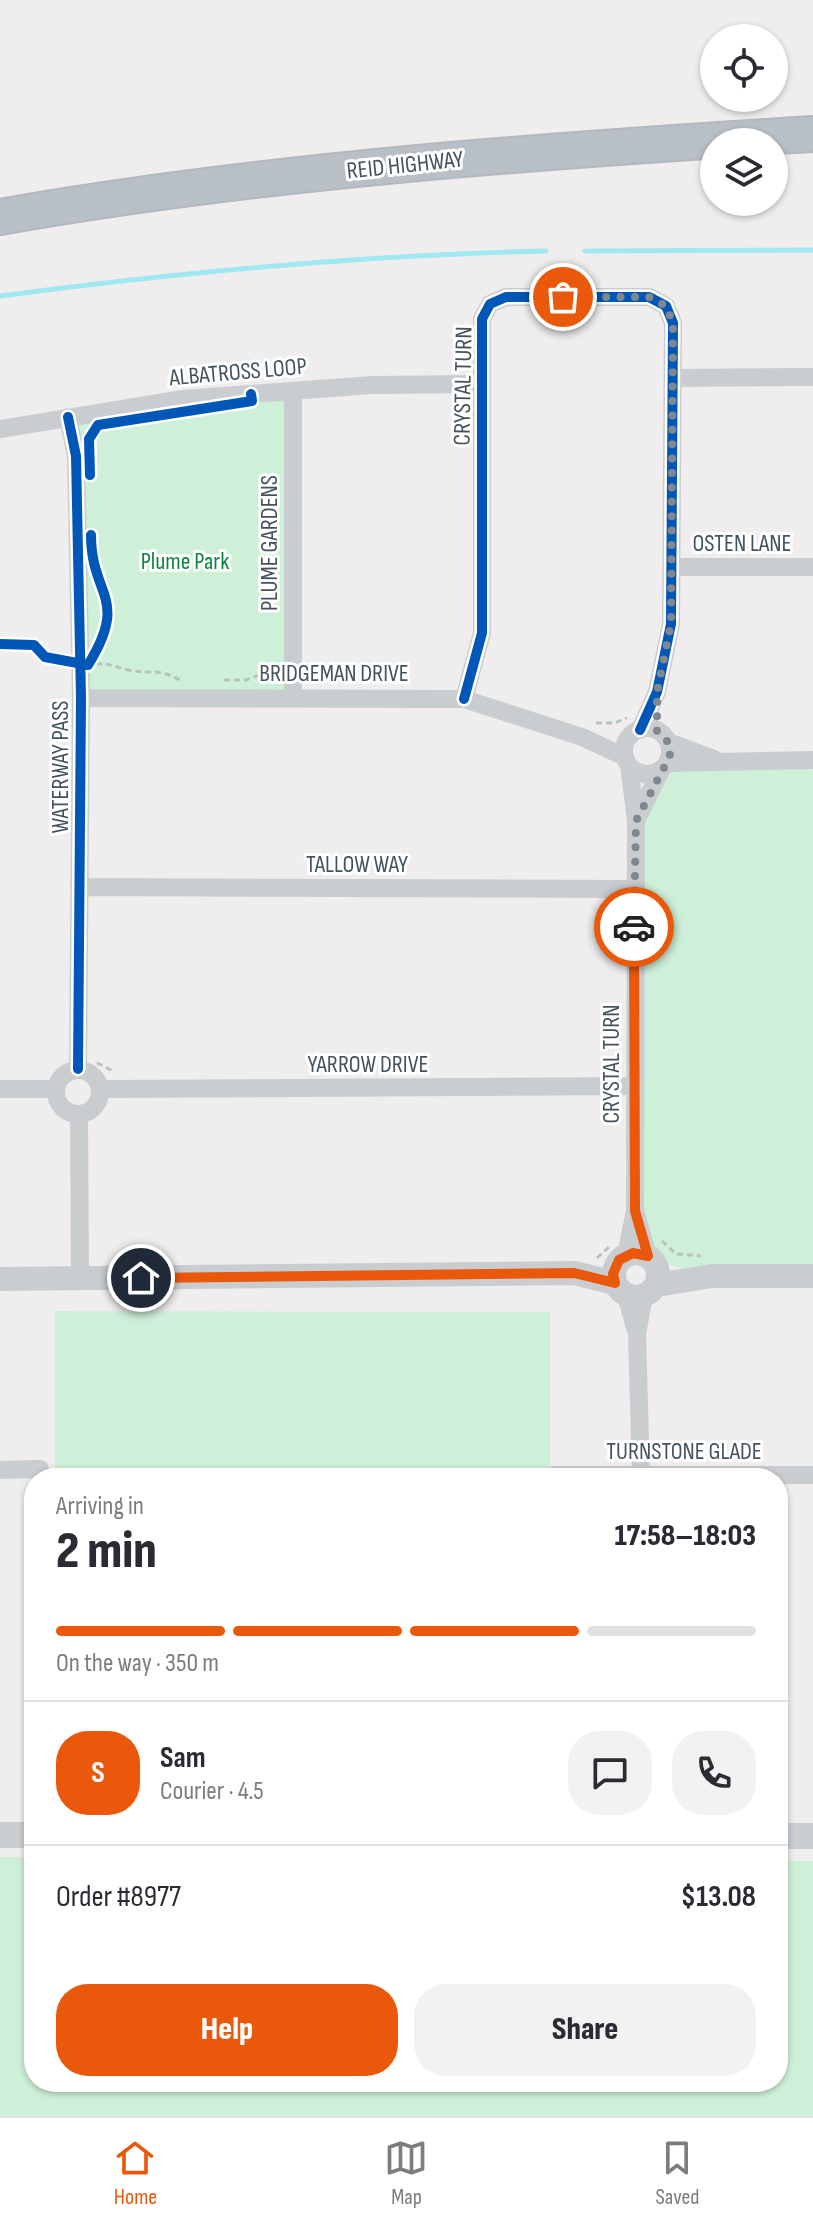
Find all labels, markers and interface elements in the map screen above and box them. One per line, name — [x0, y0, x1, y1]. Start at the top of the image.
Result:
map controls — [700, 24, 788, 216]
button: locate — [700, 24, 788, 112]
button: layers — [700, 128, 788, 216]
street label: REID HIGHWAY — [345, 144, 465, 186]
pin — [529, 263, 597, 331]
icon: bag — [541, 275, 585, 319]
street label: CRYSTAL TURN — [447, 326, 479, 446]
street label: ALBATROSS LOOP — [167, 352, 308, 393]
street label: PLUME GARDENS — [255, 475, 284, 611]
street label: OSTEN LANE — [693, 529, 792, 558]
park label: Plume Park — [141, 547, 229, 576]
street label: BRIDGEMAN DRIVE — [259, 659, 409, 688]
street label: WATERWAY PASS — [46, 700, 75, 834]
street label: TALLOW WAY — [306, 850, 408, 879]
courier — [594, 887, 674, 967]
icon: car — [612, 905, 656, 949]
street label: CRYSTAL TURN — [597, 1004, 626, 1124]
street label: YARROW DRIVE — [308, 1050, 428, 1079]
pin — [107, 1244, 175, 1312]
icon: home — [119, 1256, 163, 1300]
street label: TURNSTONE GLADE — [606, 1437, 762, 1466]
text: Arriving in — [56, 1491, 144, 1522]
text: 17:58–18:03 — [614, 1518, 756, 1554]
text: 2 min — [56, 1520, 157, 1583]
text: On the way · 350 m — [56, 1648, 219, 1679]
button: chat — [568, 1731, 652, 1815]
button: phone — [672, 1731, 756, 1815]
text: Sam — [160, 1740, 206, 1776]
text: S — [91, 1755, 105, 1791]
text: Courier · 4.5 — [160, 1776, 264, 1807]
text: Order #8977 — [56, 1879, 181, 1915]
text: $13.08 — [681, 1879, 756, 1915]
button: Help — [56, 1984, 398, 2076]
button: Share — [414, 1984, 756, 2076]
tab: Home — [113, 2136, 157, 2211]
tab: Map — [384, 2136, 428, 2211]
tab: Saved — [655, 2136, 700, 2211]

